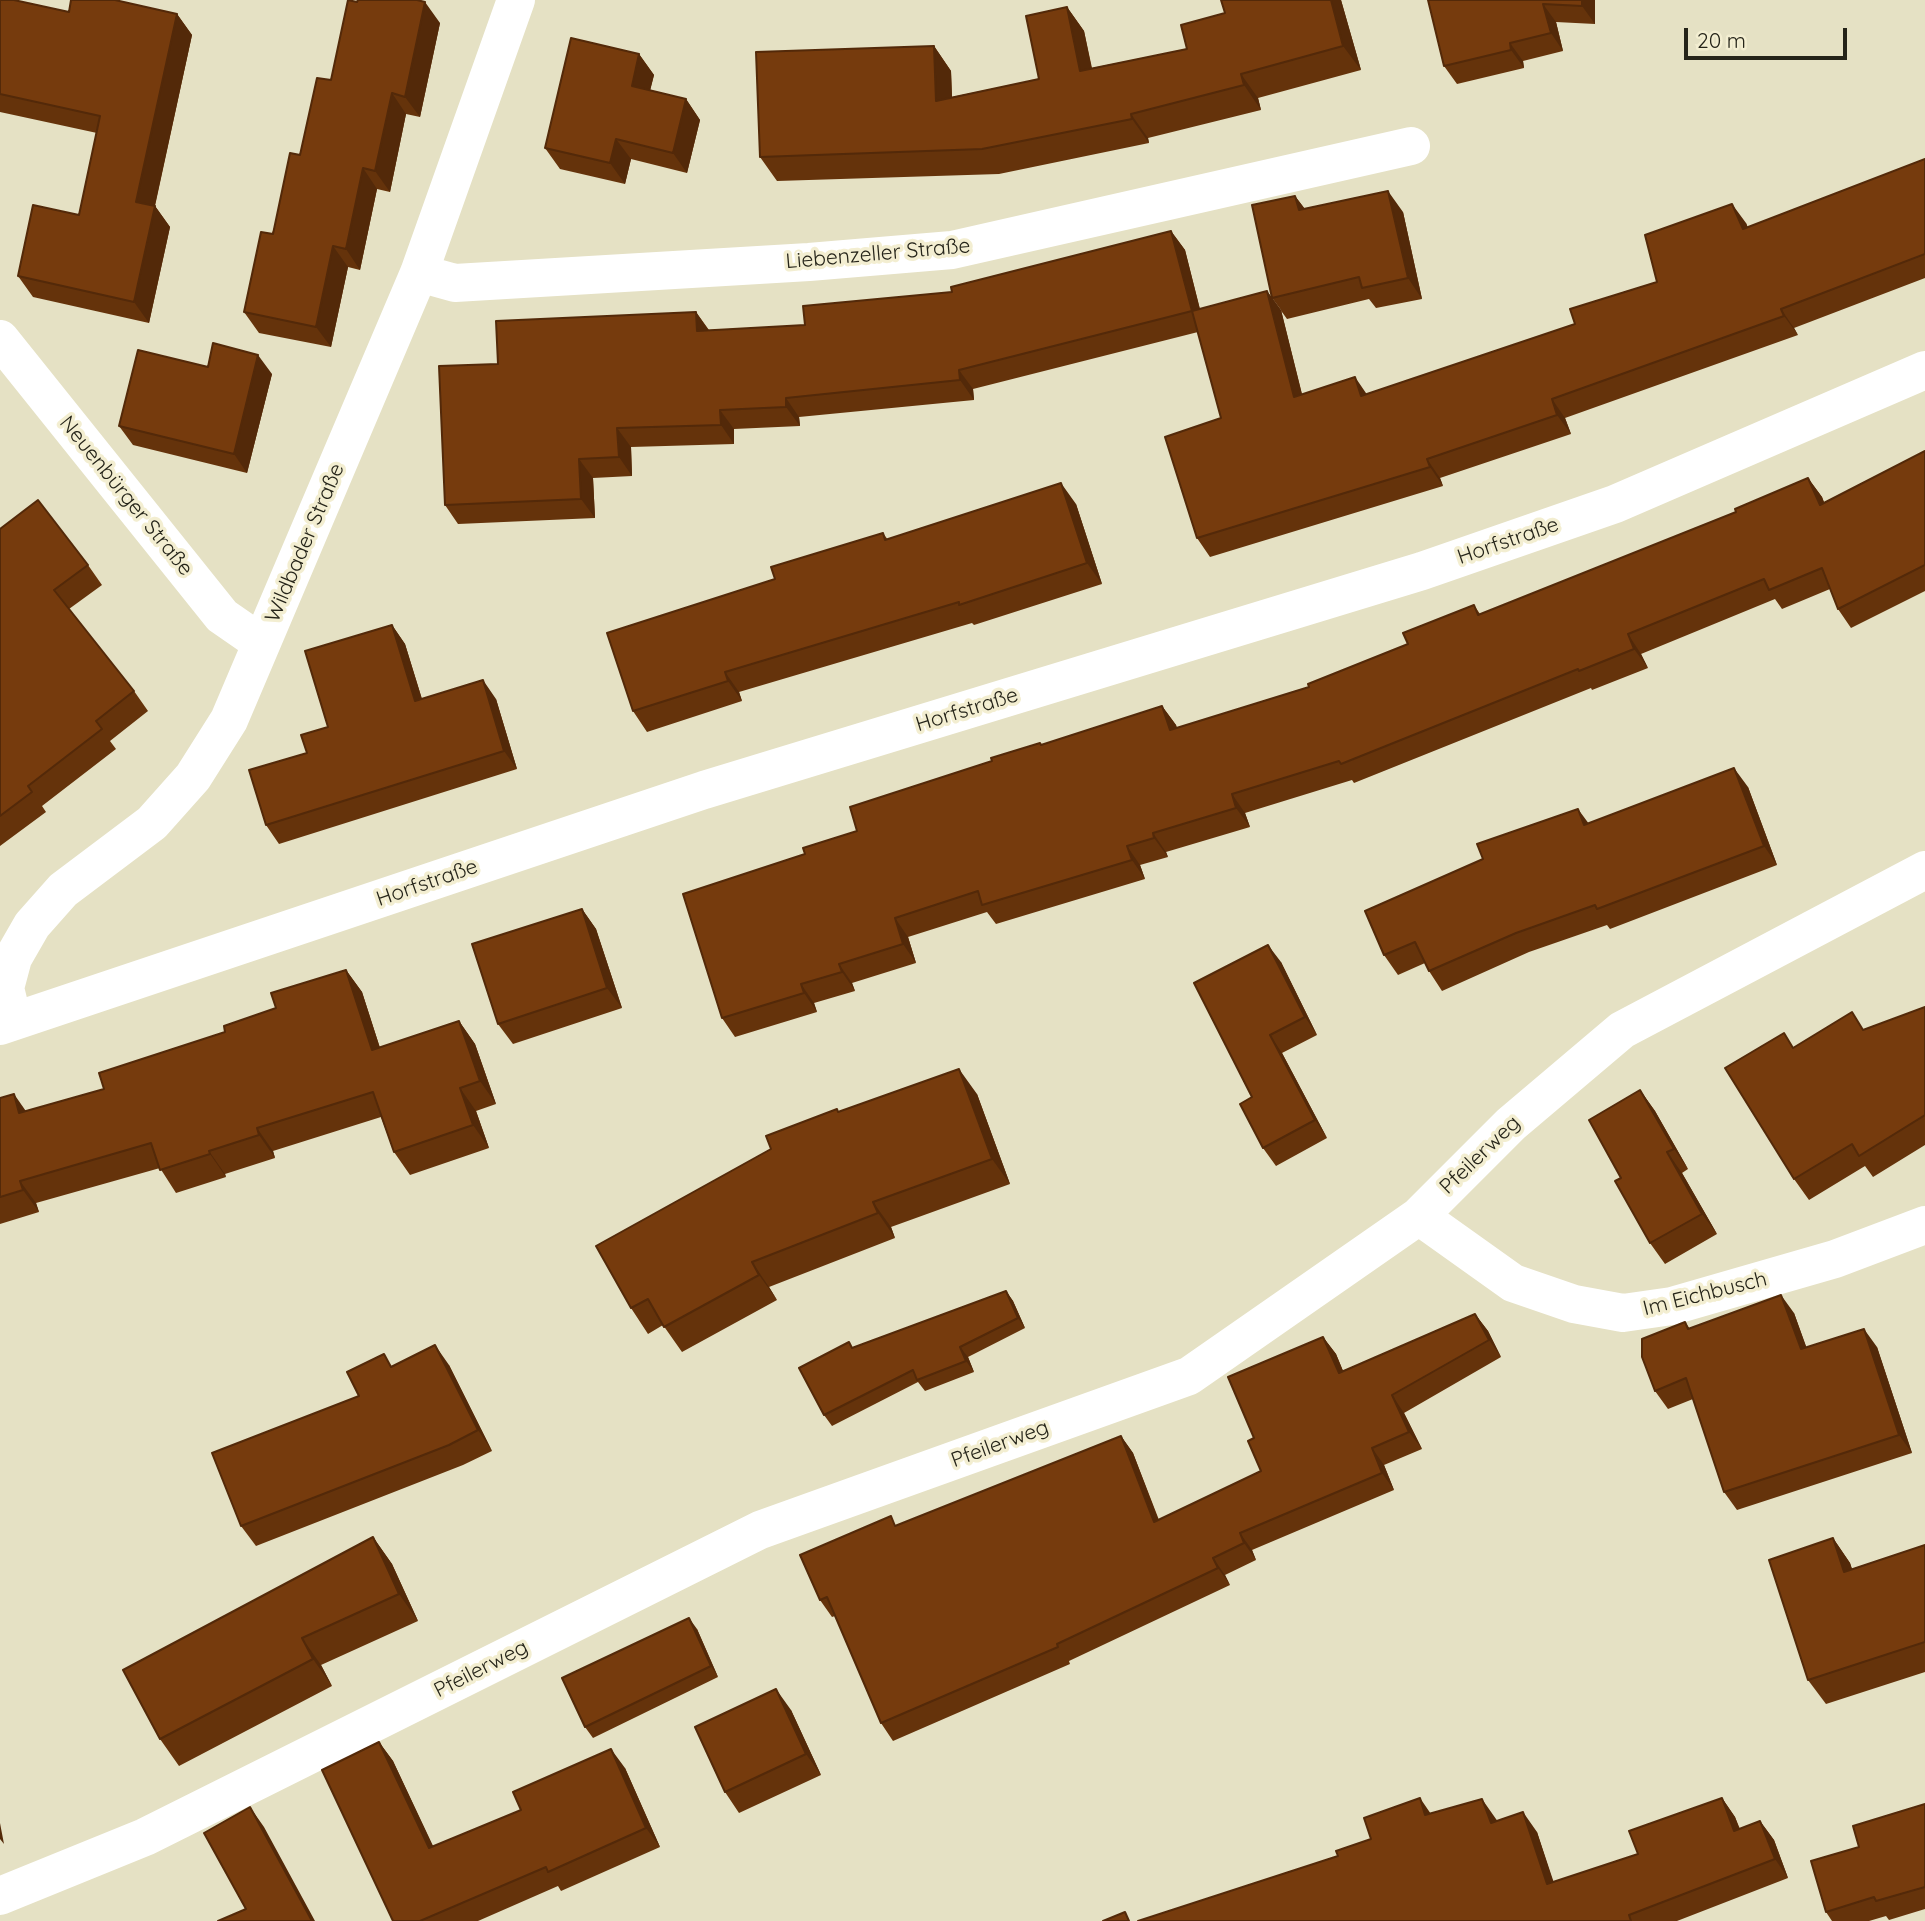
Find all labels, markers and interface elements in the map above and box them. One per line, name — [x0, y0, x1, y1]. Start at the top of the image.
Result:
scale bar — [1687, 14, 1850, 58]
text: 20 m — [1697, 27, 1746, 53]
street label: Liebenzeller Straße — [785, 233, 971, 275]
street label: Neuenbürger Straße — [54, 411, 198, 581]
street label: Wildbader Straße — [260, 460, 350, 626]
street label: Horfstraße — [1454, 512, 1562, 570]
street label: Horfstraße — [913, 683, 1021, 737]
street label: Horfstraße — [373, 854, 481, 912]
street label: Pfeilerweg — [1435, 1110, 1525, 1200]
street label: Im Eichbusch — [1640, 1266, 1770, 1322]
street label: Pfeilerweg — [948, 1415, 1052, 1473]
street label: Pfeilerweg — [430, 1635, 532, 1703]

